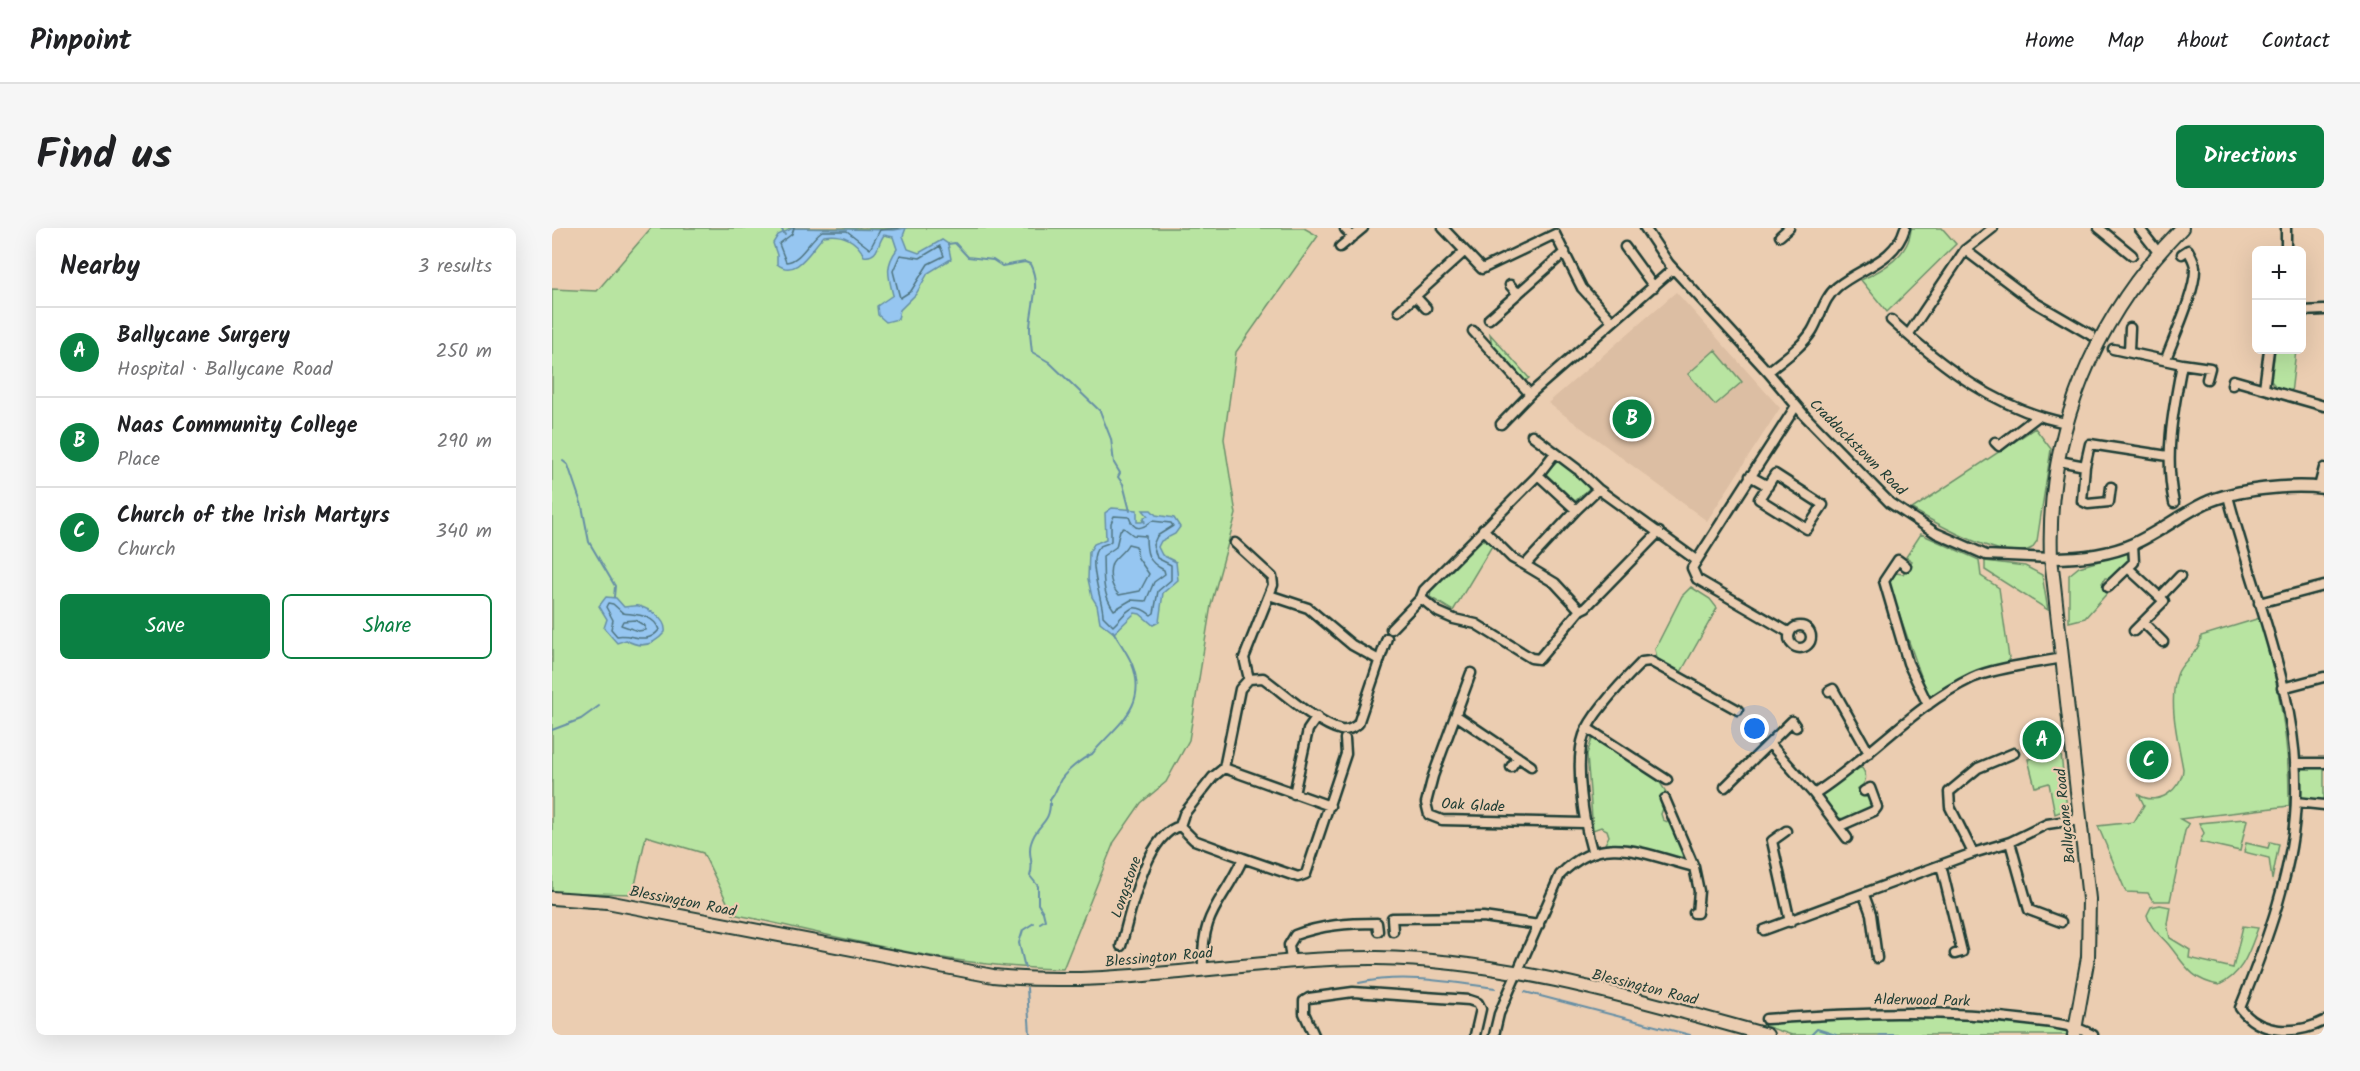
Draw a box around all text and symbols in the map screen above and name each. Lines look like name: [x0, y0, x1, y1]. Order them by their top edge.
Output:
text: Pinpoint: [30, 19, 131, 64]
text: Home: [2025, 25, 2074, 58]
text: Map: [2107, 25, 2144, 58]
text: About: [2177, 25, 2228, 58]
text: Contact: [2261, 25, 2330, 58]
text: Find us: [36, 123, 172, 190]
button: Directions: [2176, 125, 2324, 188]
text: Nearby: [60, 246, 140, 288]
map controls: [2252, 246, 2306, 354]
button: +: [2252, 246, 2306, 300]
text: 3 results: [418, 251, 492, 283]
button: −: [2252, 300, 2306, 354]
text: Ballycane Surgery: [117, 319, 290, 354]
text: A: [73, 336, 86, 368]
text: 250 m: [436, 336, 492, 368]
text: Hospital · Ballycane Road: [117, 354, 332, 386]
street label: Craddockstown Road: [1803, 393, 1912, 502]
pin: B: [1612, 396, 1652, 441]
text: Naas Community College: [117, 409, 358, 444]
text: B: [73, 426, 86, 458]
text: 290 m: [437, 426, 492, 458]
text: Place: [117, 444, 160, 476]
text: Church of the Irish Martyrs: [117, 499, 390, 534]
text: C: [73, 516, 86, 548]
text: 340 m: [436, 516, 492, 548]
text: Church: [117, 534, 176, 566]
button: Save: [60, 594, 270, 659]
button: Share: [282, 594, 492, 659]
your location: [1740, 714, 1769, 743]
pin: A: [2022, 718, 2062, 762]
pin: C: [2130, 738, 2168, 782]
street label: Ballycane Road: [2049, 767, 2083, 865]
street label: Oak Glade: [1441, 792, 1505, 820]
street label: Longstone: [1105, 853, 1149, 921]
street label: Blessington Road: [627, 880, 739, 924]
street label: Blessington Road: [1104, 941, 1215, 975]
street label: Blessington Road: [1589, 963, 1701, 1013]
street label: Alderwood Park: [1874, 988, 1971, 1014]

